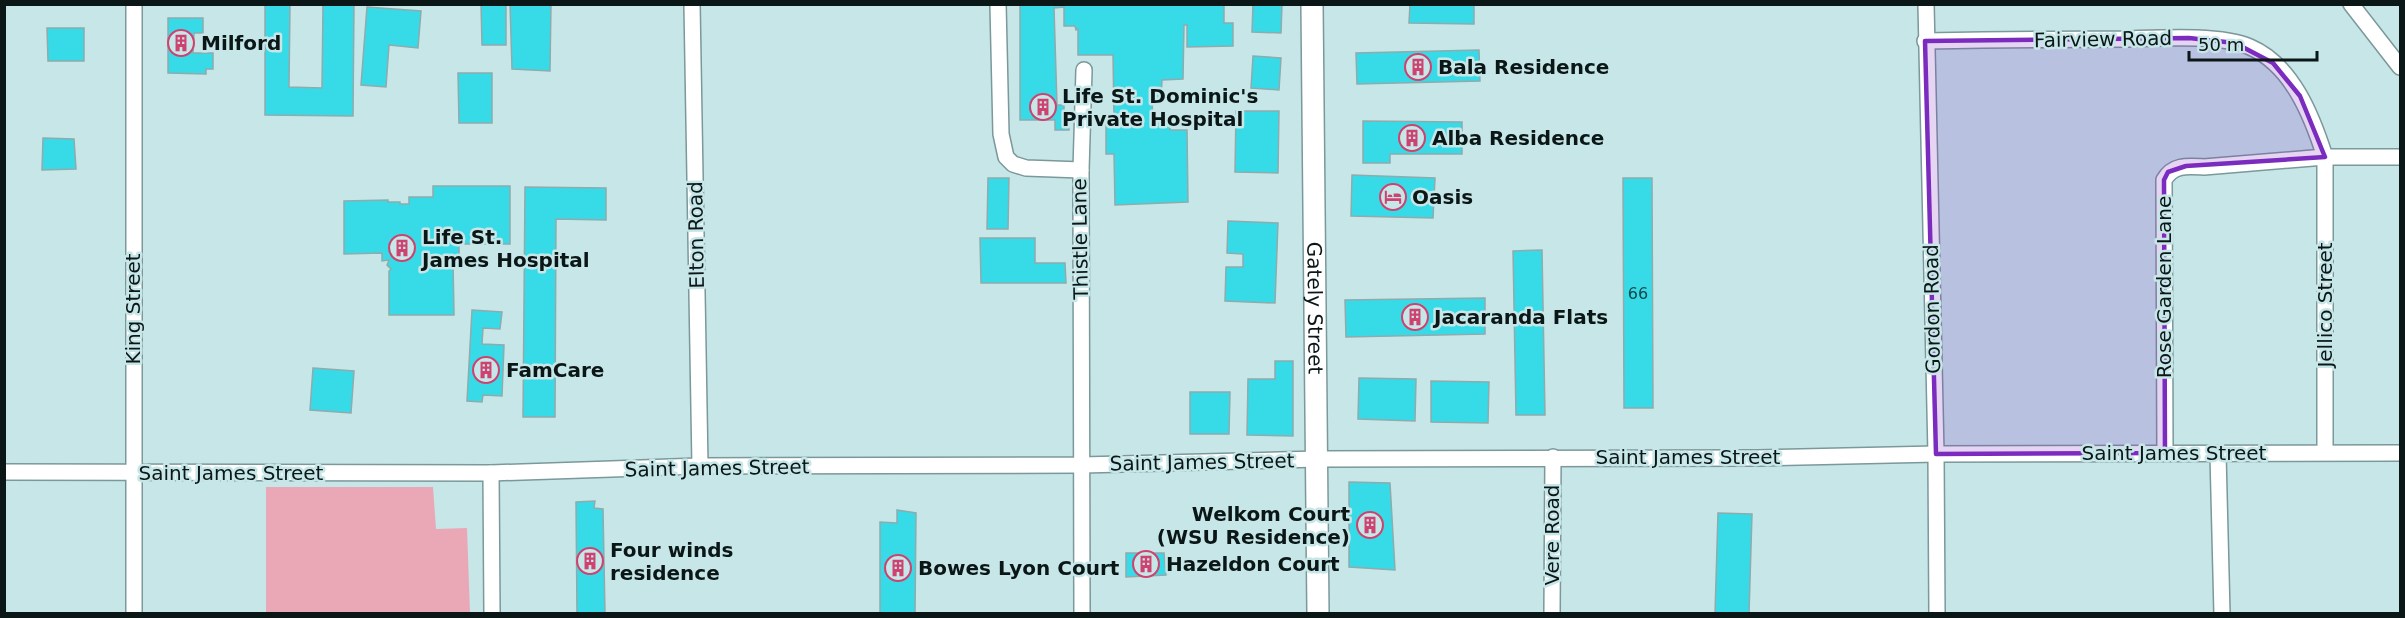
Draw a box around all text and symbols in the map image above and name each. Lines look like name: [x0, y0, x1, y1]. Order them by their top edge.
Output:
scale bar: [2189, 24, 2316, 62]
street label: Fairview Road: [2034, 26, 2172, 52]
building icon: Milford: [166, 28, 196, 58]
place label: Milford: [201, 31, 281, 55]
text: 50 m: [2198, 34, 2244, 55]
building icon: Bala Residence: [1403, 52, 1433, 82]
place label: Bala Residence: [1438, 55, 1609, 79]
place label: Life St. Dominic's Private Hospital: [1062, 84, 1258, 131]
building icon: Life St. Dominic's Private Hospital: [1028, 92, 1058, 122]
building icon: Alba Residence: [1397, 123, 1427, 153]
place label: Alba Residence: [1432, 126, 1604, 150]
street label: Thistle Lane: [1067, 178, 1093, 301]
street label: Elton Road: [683, 181, 709, 289]
hotel icon: Oasis: [1378, 182, 1408, 212]
place label: Oasis: [1412, 185, 1473, 209]
street label: Rose Garden Lane: [2152, 196, 2176, 378]
place label: Life St. James Hospital: [420, 225, 590, 272]
building icon: Life St. James Hospital: [387, 233, 417, 263]
street label: Gately Street: [1302, 242, 1328, 375]
street label: Jellico Street: [2313, 242, 2337, 370]
street label: Gordon Road: [1919, 244, 1945, 374]
street label: King Street: [121, 253, 145, 365]
house number: 66: [1628, 284, 1648, 303]
building icon: Jacaranda Flats: [1400, 302, 1430, 332]
place label: Jacaranda Flats: [1432, 305, 1608, 329]
building icon: FamCare: [471, 355, 501, 385]
place label: FamCare: [506, 358, 604, 382]
street label: Saint James Street: [2082, 441, 2267, 465]
street label: Saint James Street: [1596, 445, 1781, 469]
street label: Saint James Street: [1109, 448, 1295, 476]
street label: Saint James Street: [624, 454, 810, 482]
street label: Saint James Street: [139, 461, 324, 485]
street label: Vere Road: [1540, 484, 1564, 586]
place label: Welkom Court (WSU Residence): [1157, 502, 1350, 549]
building icon: Welkom Court (WSU Residence): [1355, 510, 1385, 540]
place label: Four winds residence: [610, 538, 733, 585]
building icon: Four winds residence: [575, 546, 605, 576]
building icon: Hazeldon Court: [1131, 549, 1161, 579]
place label: Hazeldon Court: [1166, 552, 1340, 576]
building icon: Bowes Lyon Court: [883, 553, 913, 583]
place label: Bowes Lyon Court: [918, 556, 1120, 580]

